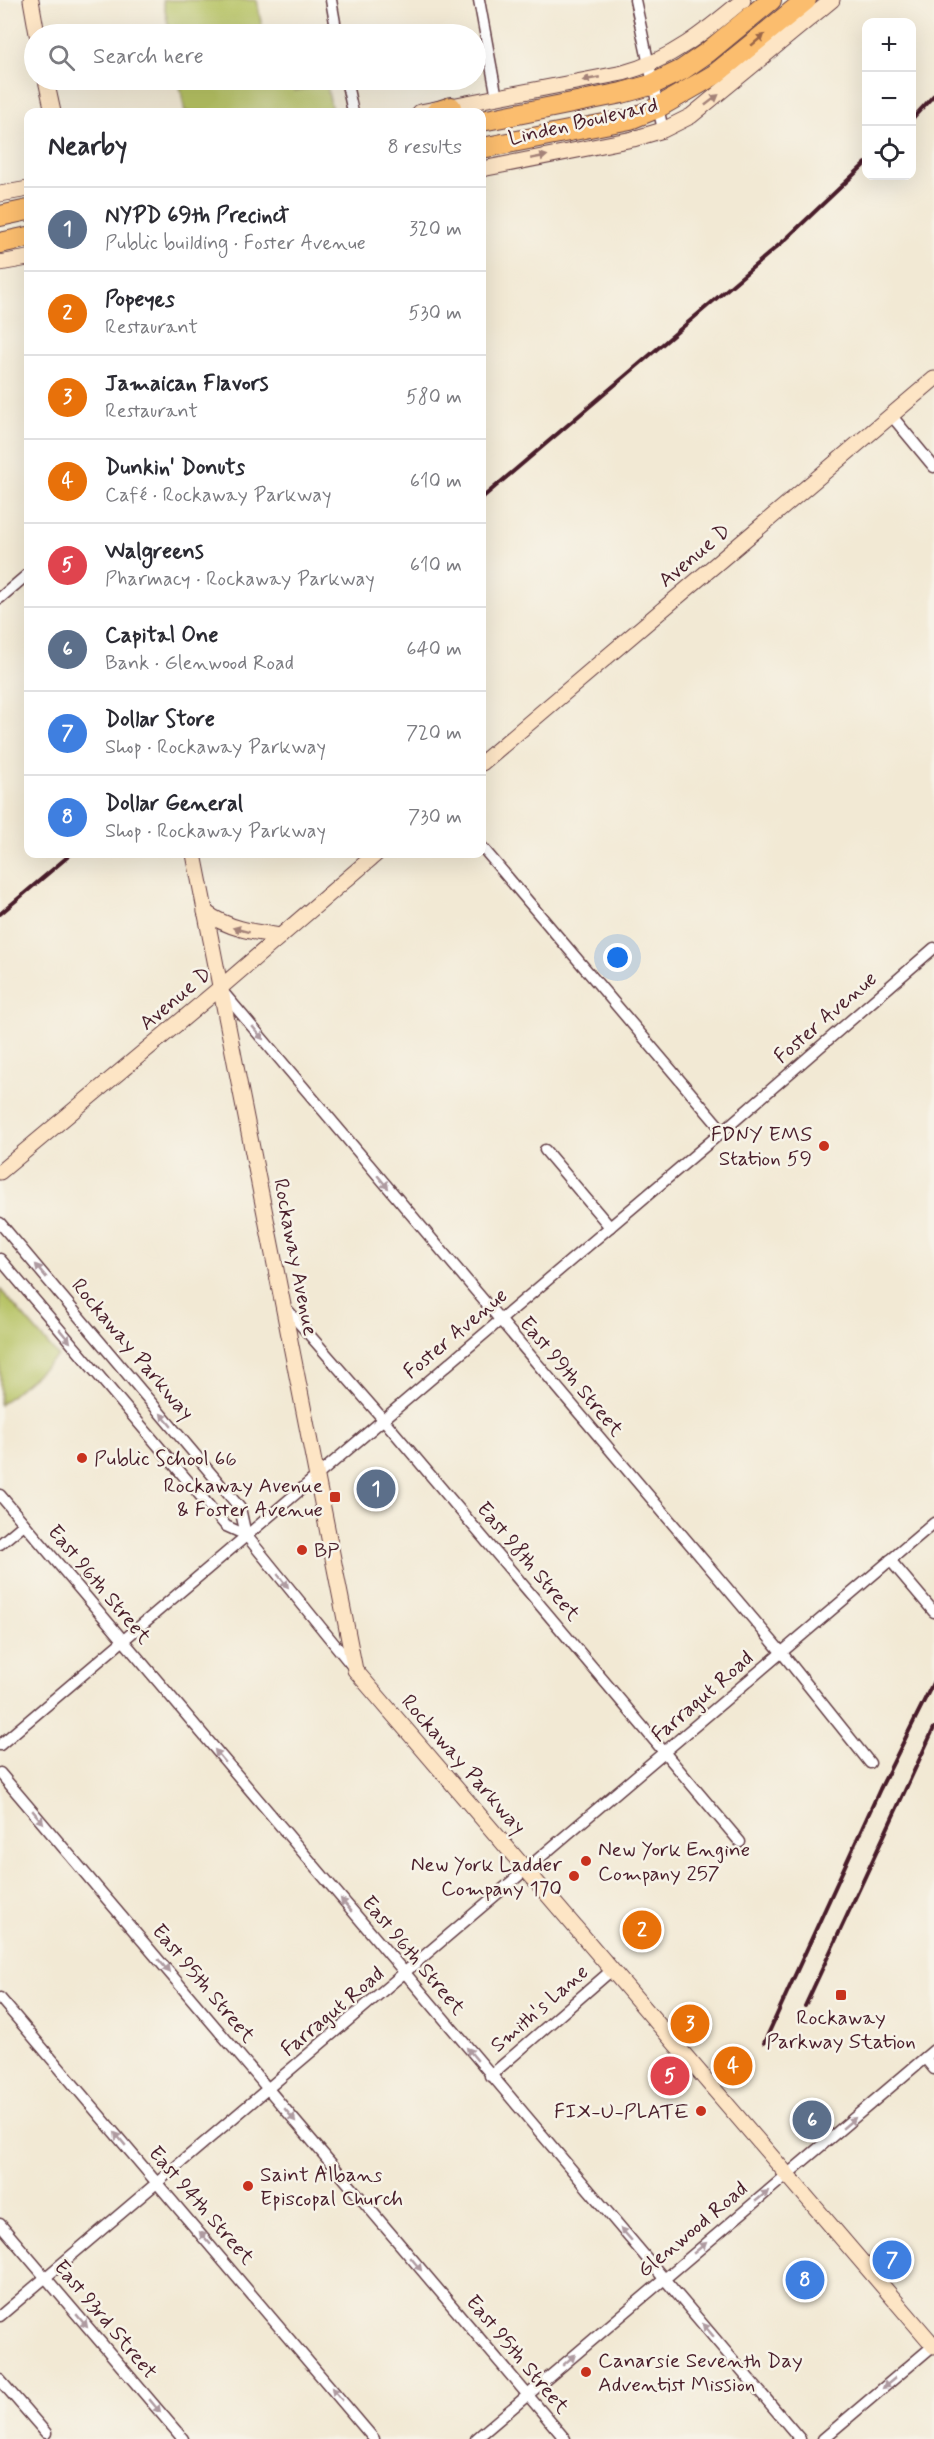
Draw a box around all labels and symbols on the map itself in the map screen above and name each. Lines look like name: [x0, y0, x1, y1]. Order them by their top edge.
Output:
one-way arrow: [750, 34, 766, 47]
one-way arrow: [581, 75, 600, 84]
street label: Linden Boulevard: [506, 91, 661, 153]
one-way arrow: [704, 94, 720, 106]
one-way arrow: [530, 152, 549, 161]
street label: Avenue D: [653, 517, 737, 594]
one-way arrow: [232, 924, 250, 934]
your location: [603, 943, 632, 972]
street label: Avenue D: [134, 960, 218, 1037]
street label: Foster Avenue: [768, 965, 883, 1070]
one-way arrow: [251, 1025, 264, 1041]
place label: FDNY EMS Station 59: [711, 1121, 812, 1173]
marker: FDNY EMS Station 59: [817, 1139, 831, 1153]
one-way arrow: [376, 1174, 389, 1189]
street label: Rockaway Avenue: [266, 1176, 324, 1338]
one-way arrow: [34, 1263, 47, 1279]
street label: Rockaway Parkway: [65, 1273, 200, 1427]
street label: Foster Avenue: [398, 1282, 514, 1386]
street label: East 99th Street: [513, 1311, 630, 1443]
one-way arrow: [58, 1328, 71, 1343]
one-way arrow: [160, 1413, 173, 1428]
place label: Public School 66: [94, 1445, 237, 1473]
marker: Public School 66: [75, 1451, 89, 1465]
pin: 1: [356, 1466, 395, 1512]
place label: Rockaway Avenue & Foster Avenue: [163, 1472, 323, 1524]
marker: Rockaway Avenue & Foster Avenue: [328, 1490, 342, 1504]
street label: East 98th Street: [470, 1496, 587, 1628]
street label: East 96th Street: [41, 1519, 158, 1651]
place label: BP: [314, 1537, 339, 1565]
marker: BP: [295, 1543, 309, 1557]
one-way arrow: [276, 1573, 289, 1588]
street label: Farragut Road: [646, 1645, 760, 1749]
street label: Rockaway Parkway: [395, 1689, 532, 1841]
one-way arrow: [214, 1749, 227, 1764]
one-way arrow: [31, 1809, 44, 1824]
place label: New York Engine Company 257: [598, 1836, 750, 1888]
place label: New York Ladder Company 170: [411, 1851, 562, 1903]
marker: New York Engine Company 257: [579, 1854, 593, 1868]
marker: New York Ladder Company 170: [567, 1869, 581, 1883]
street label: East 96th Street: [355, 1890, 472, 2022]
one-way arrow: [340, 1897, 353, 1913]
pin: 2: [622, 1908, 662, 1952]
street label: East 95th Street: [145, 1918, 262, 2050]
one-way arrow: [157, 1958, 170, 1973]
street label: Smith's Lane: [485, 1958, 595, 2059]
street label: Farragut Road: [275, 1960, 390, 2063]
marker: Rockaway Parkway Station: [834, 1988, 848, 2002]
pin: 3: [670, 2002, 710, 2046]
place label: Rockaway Parkway Station: [766, 2004, 916, 2056]
pin: 4: [714, 2044, 752, 2088]
one-way arrow: [466, 2047, 479, 2062]
pin: 5: [650, 2054, 690, 2098]
place label: FIX-U-PLATE: [554, 2098, 689, 2126]
pin: 6: [792, 2098, 832, 2142]
marker: FIX-U-PLATE: [694, 2104, 708, 2118]
one-way arrow: [283, 2107, 296, 2122]
one-way arrow: [841, 2117, 856, 2130]
one-way arrow: [113, 2131, 126, 2147]
street label: East 94th Street: [142, 2140, 261, 2272]
place label: Saint Albans Episcopal Church: [260, 2161, 403, 2213]
street label: Glenwood Road: [632, 2175, 754, 2284]
marker: Saint Albans Episcopal Church: [241, 2179, 255, 2193]
one-way arrow: [754, 2190, 769, 2203]
one-way arrow: [620, 2227, 633, 2242]
one-way arrow: [199, 2231, 212, 2246]
pin: 7: [872, 2238, 912, 2282]
one-way arrow: [692, 2242, 707, 2255]
street label: East 93rd Street: [47, 2254, 164, 2385]
one-way arrow: [409, 2256, 422, 2271]
pin: 8: [786, 2258, 824, 2302]
street label: East 95th Street: [459, 2289, 576, 2421]
one-way arrow: [75, 2313, 88, 2328]
one-way arrow: [701, 2322, 714, 2338]
place label: Canarsie Seventh Day Adventist Mission: [598, 2347, 803, 2399]
one-way arrow: [561, 2354, 576, 2367]
marker: Canarsie Seventh Day Adventist Mission: [579, 2365, 593, 2379]
one-way arrow: [882, 2376, 897, 2389]
one-way arrow: [331, 2387, 344, 2402]
one-way arrow: [148, 2398, 161, 2414]

